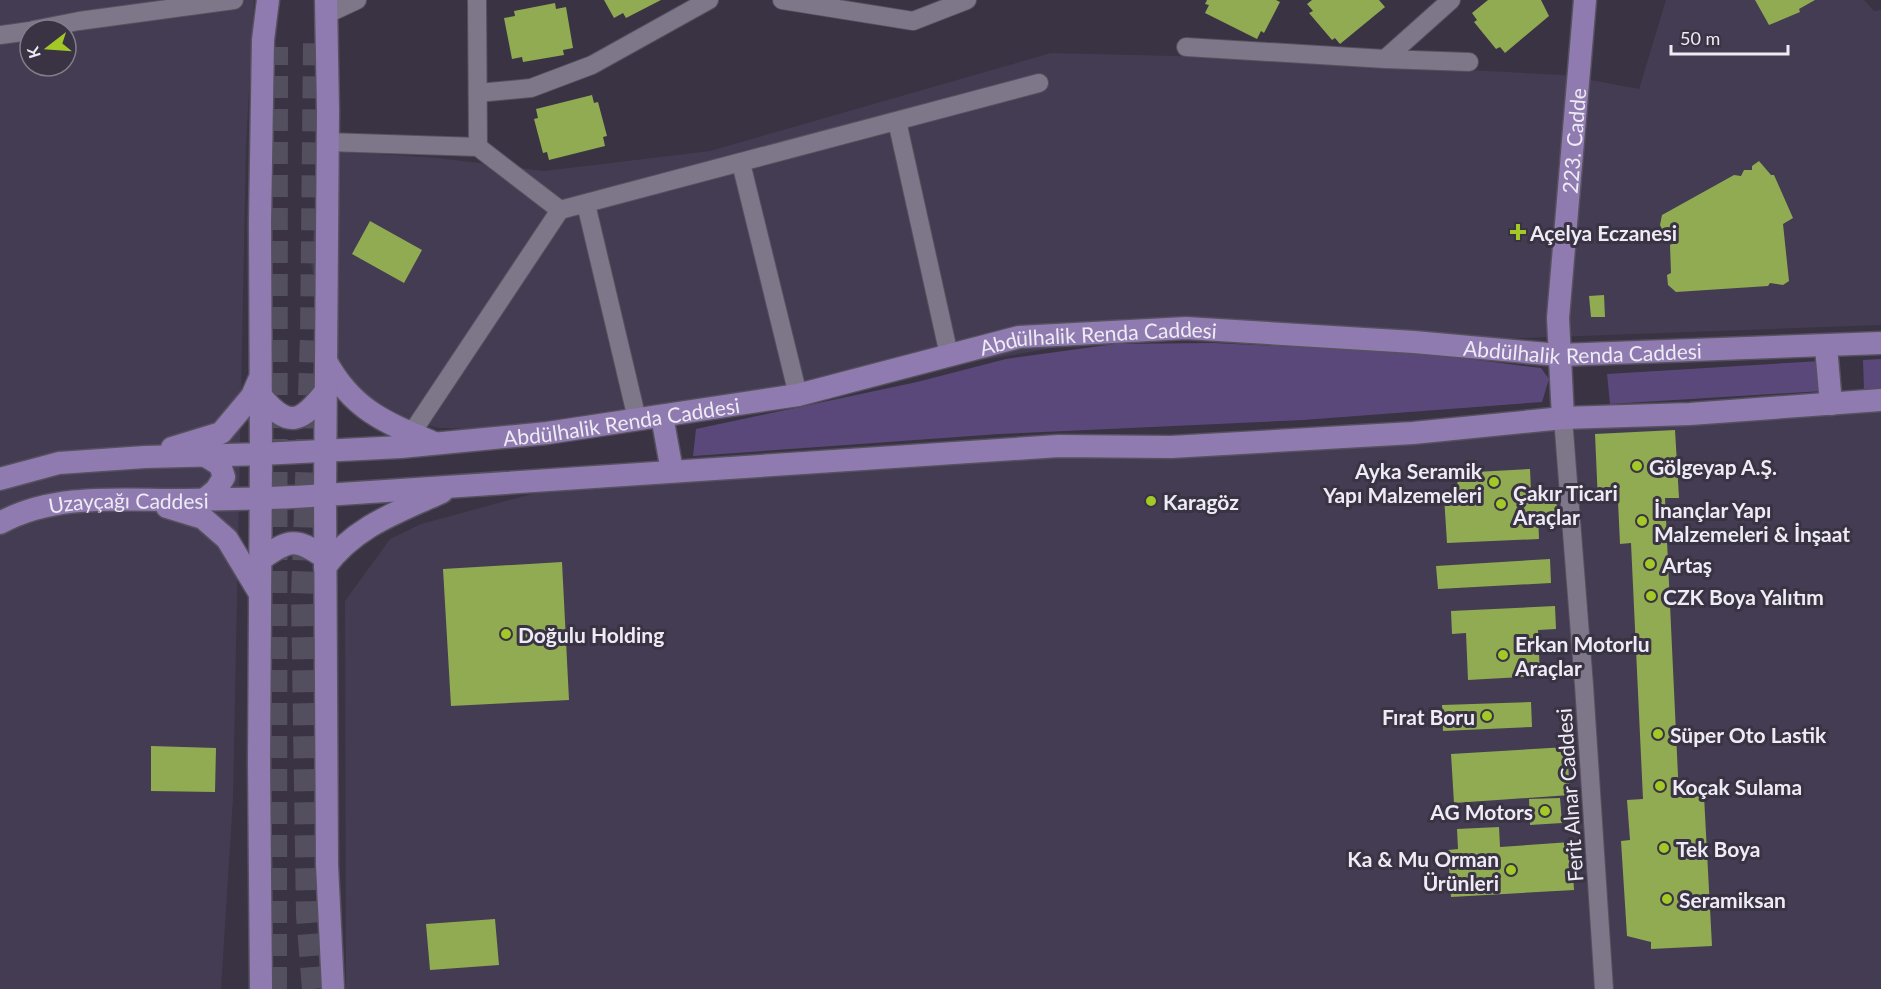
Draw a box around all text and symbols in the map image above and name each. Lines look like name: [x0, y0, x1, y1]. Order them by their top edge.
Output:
north arrow: [18, 18, 78, 78]
scale bar: [1671, 18, 1788, 56]
text: 50 m: [1680, 27, 1720, 49]
text: K: [22, 44, 44, 61]
street label: 223. Cadde: [1556, 87, 1590, 195]
place label: Açelya Eczanesi: [1529, 220, 1677, 245]
marker: Açelya Eczanesi: [1511, 225, 1525, 239]
street label: Abdülhalik Renda Caddesi: [977, 315, 1218, 359]
street label: Abdülhalik Renda Caddesi: [1462, 334, 1702, 368]
street label: Abdülhalik Renda Caddesi: [502, 392, 741, 450]
place label: Gölgeyap A.Ş.: [1649, 454, 1777, 479]
place label: Ayka Seramik Yapı Malzemeleri: [1322, 458, 1483, 507]
marker: Gölgeyap A.Ş.: [1630, 459, 1644, 473]
marker: Ayka Seramik Yapı Malzemeleri: [1487, 475, 1501, 489]
place label: Çakır Ticari Araçlar: [1512, 480, 1618, 529]
street label: Uzayçağı Caddesi: [46, 487, 209, 518]
place label: Karagöz: [1163, 489, 1239, 514]
marker: Karagöz: [1144, 494, 1158, 508]
marker: Çakır Ticari Araçlar: [1494, 497, 1508, 511]
place label: İnançlar Yapı Malzemeleri & İnşaat: [1654, 497, 1850, 546]
marker: İnançlar Yapı Malzemeleri & İnşaat: [1635, 514, 1649, 528]
place label: Artaş: [1661, 552, 1712, 577]
marker: Artaş: [1643, 557, 1657, 571]
place label: CZK Boya Yalıtım: [1663, 584, 1824, 609]
marker: CZK Boya Yalıtım: [1644, 589, 1658, 603]
place label: Doğulu Holding: [518, 622, 664, 647]
marker: Doğulu Holding: [499, 627, 513, 641]
place label: Erkan Motorlu Araçlar: [1514, 631, 1650, 680]
marker: Erkan Motorlu Araçlar: [1496, 648, 1510, 662]
place label: Fırat Boru: [1382, 704, 1475, 729]
street label: Ferit Alnar Caddesi: [1550, 707, 1588, 883]
marker: Fırat Boru: [1480, 709, 1494, 723]
place label: Süper Oto Lastik: [1670, 722, 1827, 747]
marker: Süper Oto Lastik: [1651, 727, 1665, 741]
place label: Koçak Sulama: [1672, 774, 1802, 799]
marker: Koçak Sulama: [1653, 779, 1667, 793]
place label: AG Motors: [1429, 799, 1533, 824]
marker: AG Motors: [1538, 804, 1552, 818]
place label: Tek Boya: [1676, 836, 1760, 861]
marker: Tek Boya: [1657, 841, 1671, 855]
place label: Ka & Mu Orman Ürünleri: [1347, 846, 1499, 895]
marker: Ka & Mu Orman Ürünleri: [1504, 863, 1518, 877]
place label: Seramiksan: [1679, 887, 1786, 912]
marker: Seramiksan: [1660, 892, 1674, 906]

